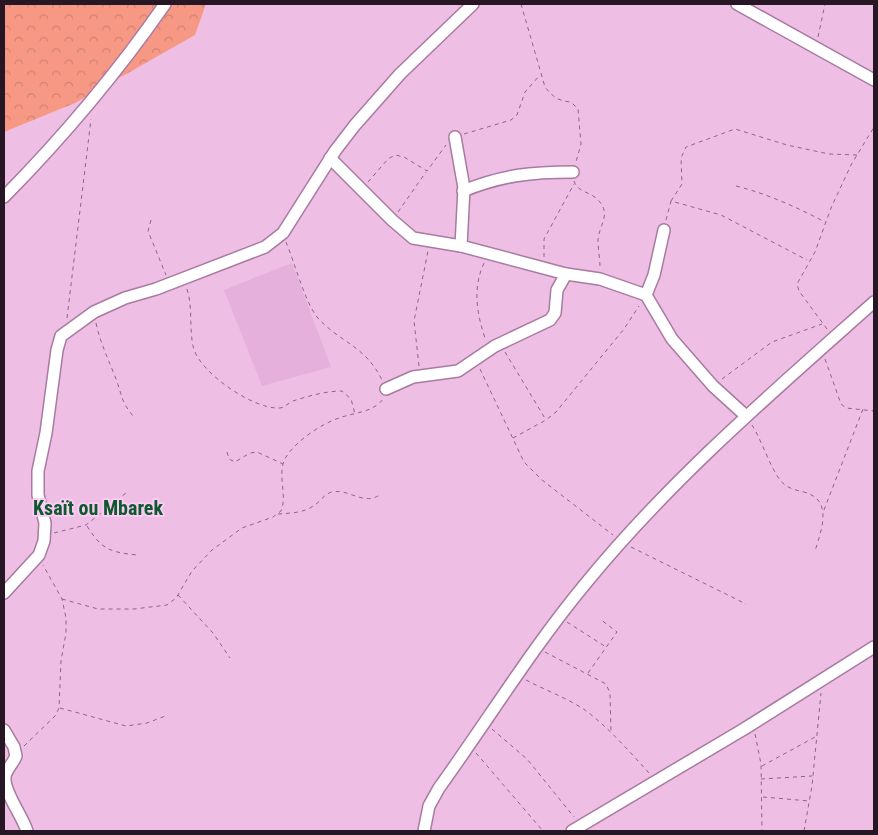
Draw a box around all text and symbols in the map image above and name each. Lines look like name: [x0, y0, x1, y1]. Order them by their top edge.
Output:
district label: Ksaït ou Mbarek: [33, 496, 163, 520]

